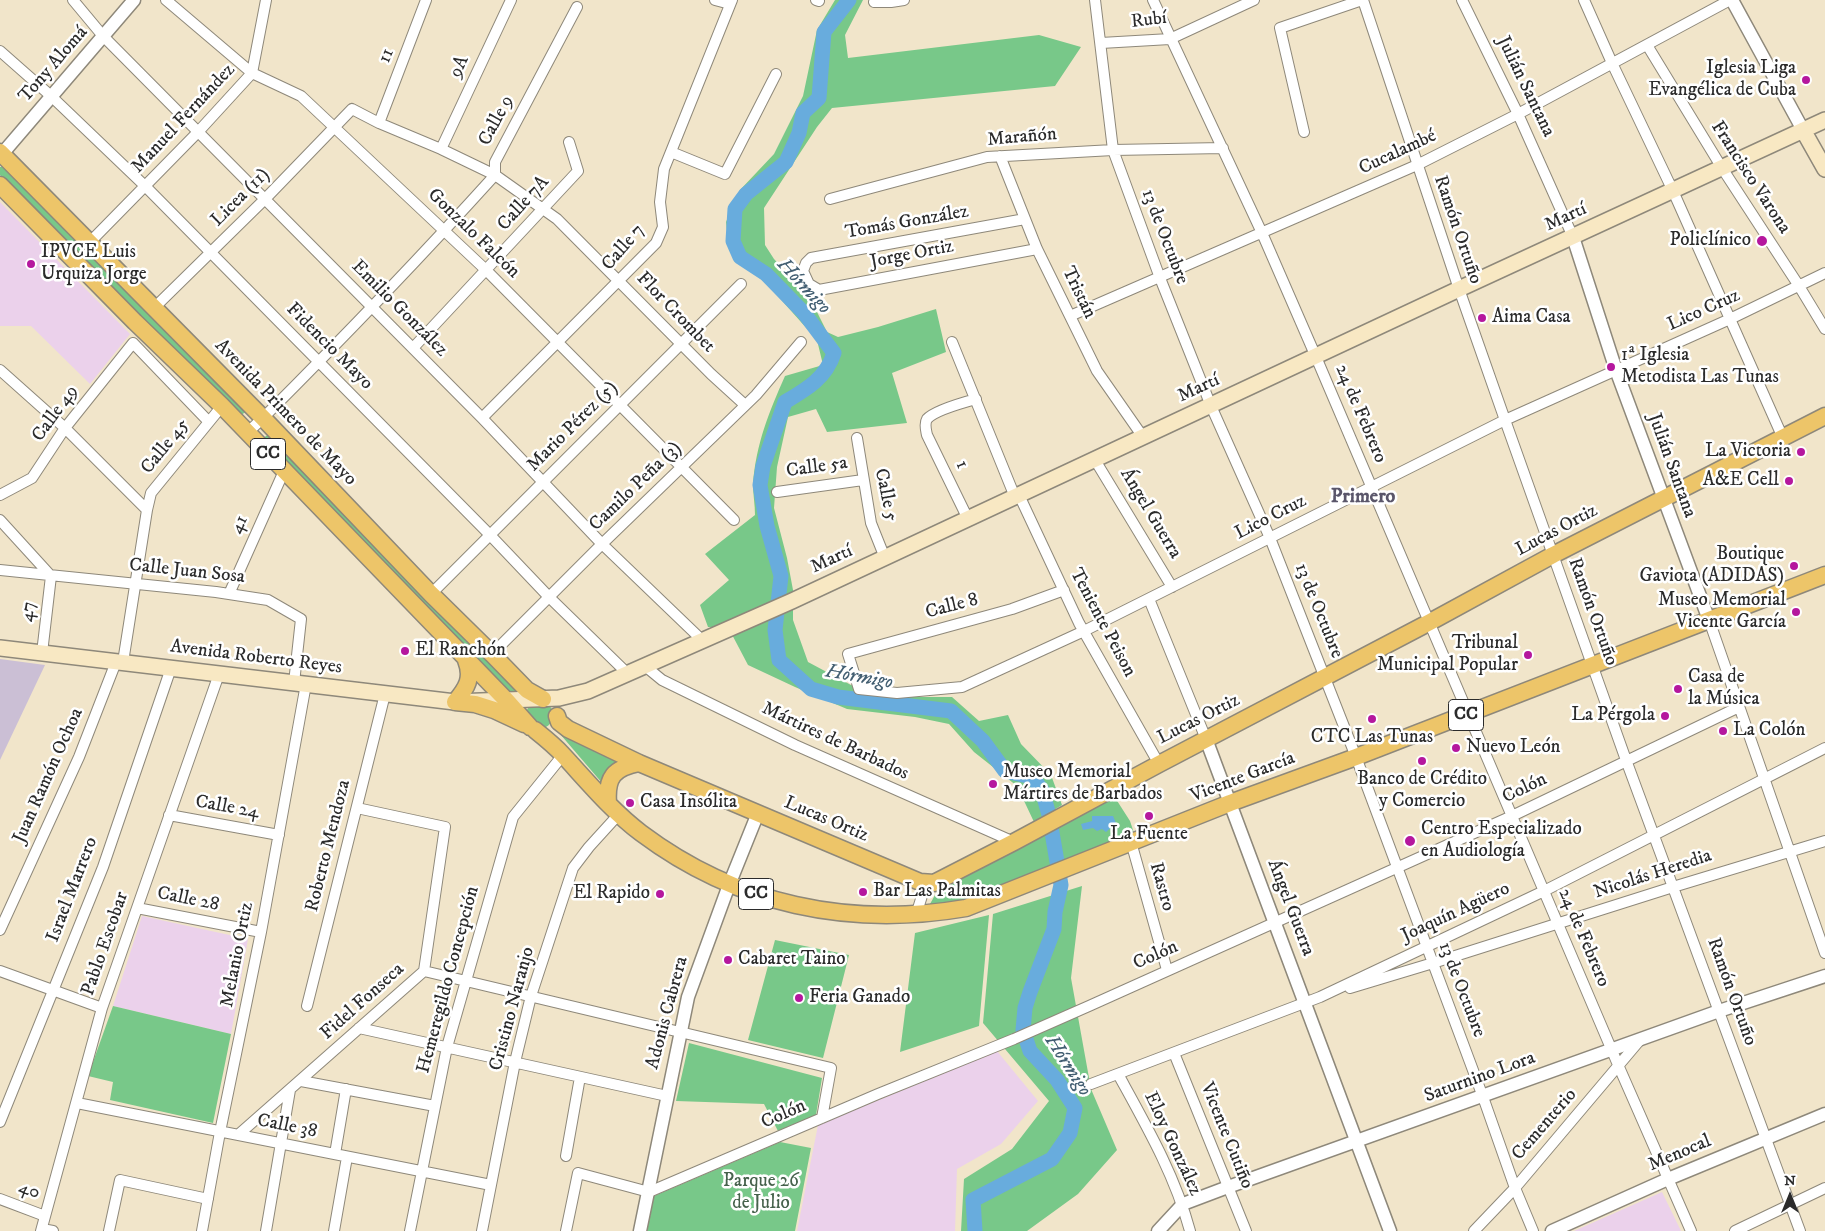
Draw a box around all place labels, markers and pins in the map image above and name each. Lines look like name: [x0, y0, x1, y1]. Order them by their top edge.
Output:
place label: Iglesia Liga Evangélica de Cuba: [1648, 58, 1796, 102]
marker: Iglesia Liga Evangélica de Cuba: [1800, 74, 1812, 86]
place label: Policlínico: [1670, 230, 1751, 252]
marker: Policlínico: [1755, 234, 1769, 248]
place label: IPVCE Luis Urquiza Jorge: [41, 242, 147, 286]
marker: IPVCE Luis Urquiza Jorge: [25, 258, 37, 270]
place label: Aima Casa: [1492, 307, 1571, 329]
marker: Aima Casa: [1476, 312, 1488, 324]
place label: 1ª Iglesia Metodista Las Tunas: [1621, 345, 1779, 389]
marker: 1ª Iglesia Metodista Las Tunas: [1605, 361, 1617, 373]
place label: La Victoria: [1705, 441, 1791, 463]
marker: La Victoria: [1795, 446, 1807, 458]
place label: A&E Cell: [1703, 470, 1779, 492]
marker: A&E Cell: [1783, 475, 1795, 487]
place label: Boutique Gaviota (ADIDAS): [1639, 544, 1784, 588]
marker: Boutique Gaviota (ADIDAS): [1788, 560, 1800, 572]
place label: Museo Memorial Vicente García: [1658, 590, 1786, 634]
marker: Museo Memorial Vicente García: [1790, 606, 1802, 618]
place label: Tribunal Municipal Popular: [1377, 633, 1518, 677]
place label: El Ranchón: [415, 640, 506, 662]
marker: El Ranchón: [399, 645, 411, 657]
marker: Tribunal Municipal Popular: [1522, 649, 1534, 661]
place label: Casa de la Música: [1688, 667, 1760, 711]
marker: Casa de la Música: [1672, 683, 1684, 695]
place label: La Pérgola: [1571, 705, 1655, 727]
marker: La Pérgola: [1659, 710, 1671, 722]
marker: CTC Las Tunas: [1366, 713, 1378, 725]
place label: La Colón: [1733, 720, 1805, 742]
marker: La Colón: [1717, 725, 1729, 737]
place label: CTC Las Tunas: [1311, 727, 1433, 749]
place label: Nuevo León: [1466, 737, 1561, 759]
marker: Nuevo León: [1450, 742, 1462, 754]
marker: Banco de Crédito y Comercio: [1416, 755, 1428, 767]
place label: Museo Memorial Mártires de Barbados: [1003, 762, 1162, 806]
place label: Banco de Crédito y Comercio: [1357, 769, 1487, 813]
marker: Museo Memorial Mártires de Barbados: [987, 778, 999, 790]
place label: Casa Insólita: [640, 792, 737, 814]
marker: Casa Insólita: [624, 797, 636, 809]
marker: La Fuente: [1143, 810, 1155, 822]
place label: Centro Especializado en Audiología: [1421, 819, 1582, 863]
place label: La Fuente: [1110, 824, 1188, 846]
marker: Centro Especializado en Audiología: [1403, 834, 1417, 848]
place label: Bar Las Palmitas: [873, 881, 1001, 903]
place label: El Rapido: [573, 883, 650, 905]
marker: Bar Las Palmitas: [857, 886, 869, 898]
marker: El Rapido: [654, 888, 666, 900]
place label: Cabaret Taino: [738, 949, 846, 971]
marker: Cabaret Taino: [722, 954, 734, 966]
place label: Feria Ganado: [809, 987, 910, 1009]
marker: Feria Ganado: [793, 992, 805, 1004]

